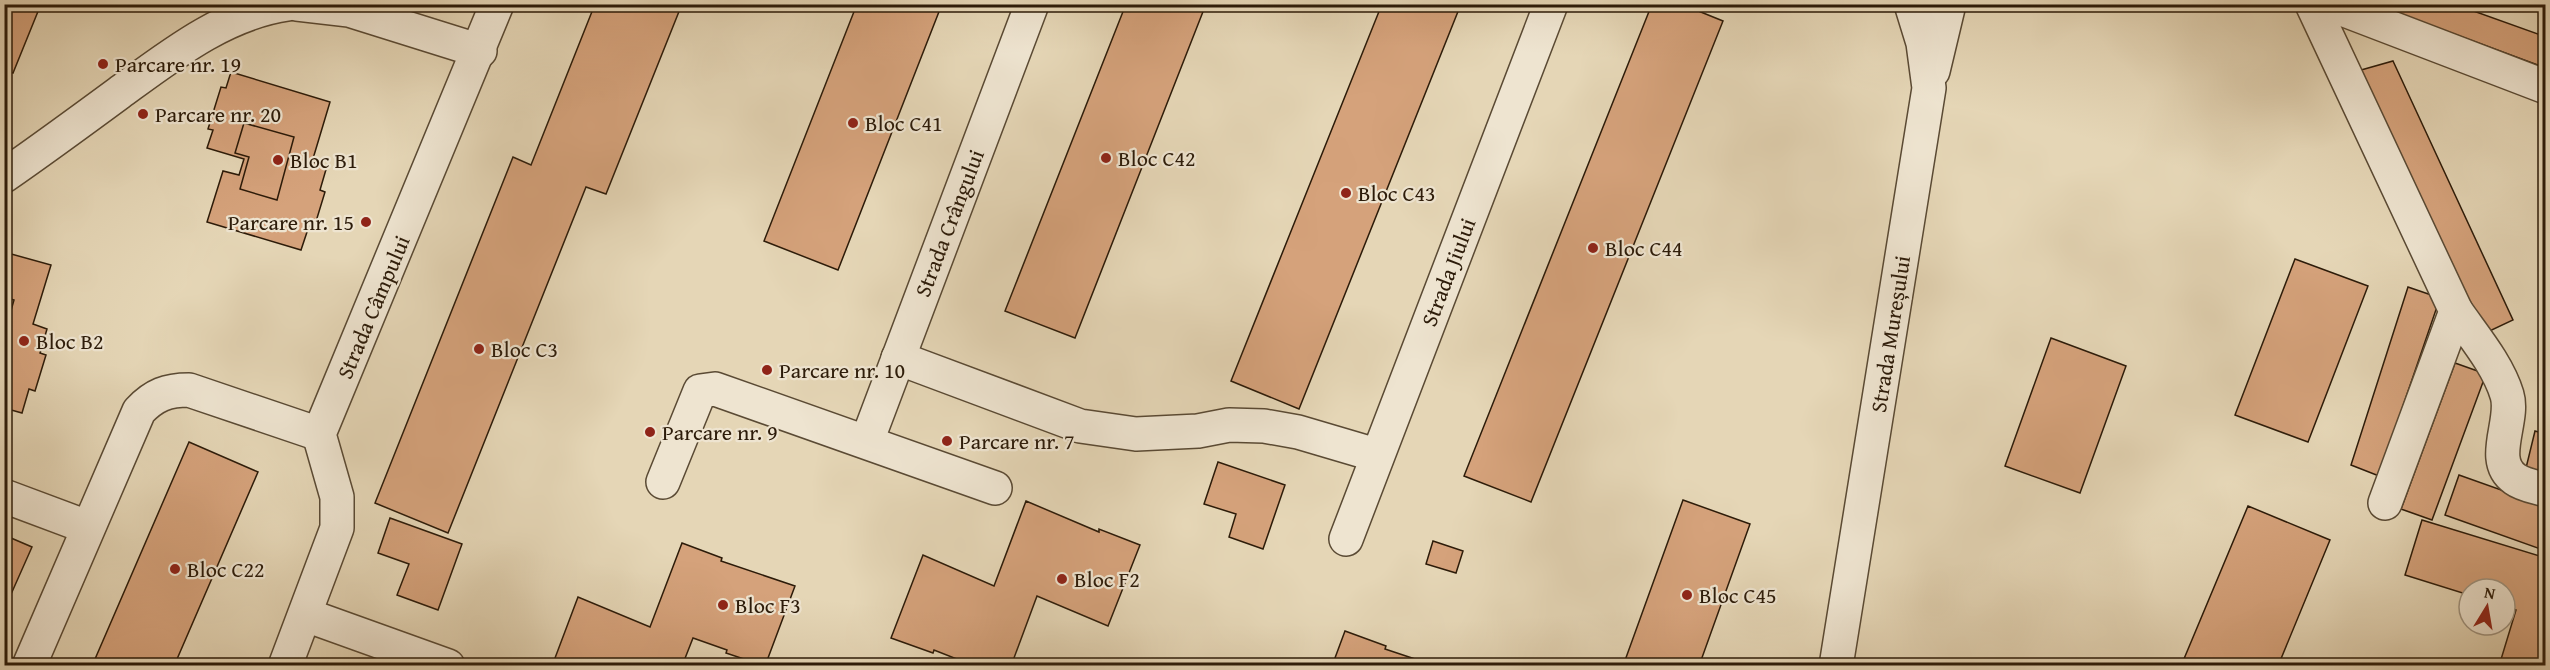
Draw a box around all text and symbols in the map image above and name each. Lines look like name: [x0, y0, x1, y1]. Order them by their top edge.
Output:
place label: Parcare nr. 19: [115, 48, 241, 80]
marker: Parcare nr. 19: [96, 57, 110, 71]
place label: Parcare nr. 20: [155, 98, 281, 130]
marker: Parcare nr. 20: [136, 107, 150, 121]
place label: Bloc C41: [865, 107, 943, 139]
marker: Bloc C41: [846, 116, 860, 130]
place label: Bloc C42: [1118, 142, 1196, 174]
place label: Bloc B1: [290, 144, 358, 176]
street label: Strada Crângului: [906, 145, 992, 301]
marker: Bloc C42: [1099, 151, 1113, 165]
marker: Bloc B1: [271, 153, 285, 167]
place label: Bloc C43: [1358, 177, 1436, 209]
marker: Bloc C43: [1339, 186, 1353, 200]
place label: Parcare nr. 15: [228, 206, 354, 238]
street label: Strada Jiului: [1413, 213, 1483, 331]
marker: Parcare nr. 15: [359, 215, 373, 229]
street label: Strada Câmpului: [328, 230, 418, 384]
place label: Bloc C44: [1605, 232, 1683, 264]
marker: Bloc C44: [1586, 241, 1600, 255]
street label: Strada Mureșului: [1862, 253, 1918, 415]
place label: Bloc B2: [36, 325, 104, 357]
place label: Bloc C3: [491, 333, 558, 365]
marker: Bloc B2: [17, 334, 31, 348]
marker: Bloc C3: [472, 342, 486, 356]
place label: Parcare nr. 10: [779, 354, 905, 386]
marker: Parcare nr. 10: [760, 363, 774, 377]
place label: Parcare nr. 9: [662, 416, 778, 448]
marker: Parcare nr. 9: [643, 425, 657, 439]
place label: Parcare nr. 7: [959, 425, 1075, 457]
marker: Parcare nr. 7: [940, 434, 954, 448]
place label: Bloc C22: [187, 553, 265, 585]
marker: Bloc C22: [168, 562, 182, 576]
place label: Bloc F2: [1074, 563, 1140, 595]
marker: Bloc F2: [1055, 572, 1069, 586]
north arrow: [2457, 577, 2517, 637]
place label: Bloc C45: [1699, 579, 1777, 611]
text: N: [2482, 579, 2498, 605]
marker: Bloc C45: [1680, 588, 1694, 602]
place label: Bloc F3: [735, 589, 801, 621]
marker: Bloc F3: [716, 598, 730, 612]

